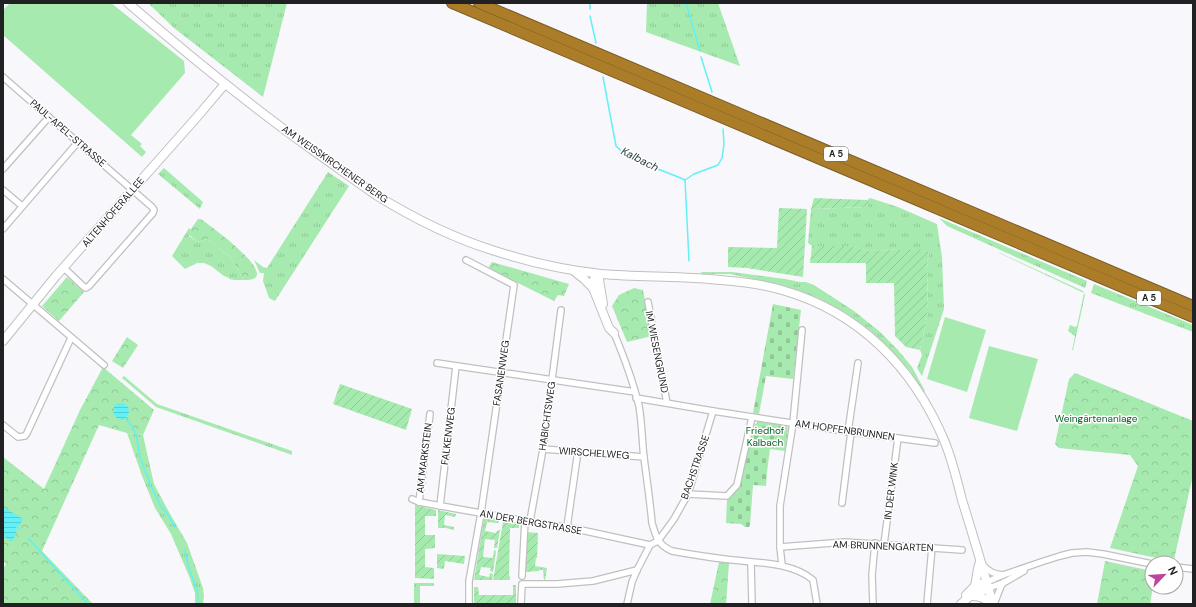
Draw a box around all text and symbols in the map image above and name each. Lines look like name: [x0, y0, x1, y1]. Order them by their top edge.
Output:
street label: PAUL-APEL-STRASSE: [27, 96, 109, 170]
street label: AM WEISSKIRCHENER BERG: [279, 122, 391, 206]
water label: Kalbach: [619, 144, 661, 174]
road number: A 5: [824, 147, 848, 161]
street label: ALTENHÖFERALLEE: [79, 174, 147, 250]
road number: A 5: [1137, 291, 1161, 305]
street label: IM WIESENGRUND: [643, 310, 671, 394]
street label: FASANENWEG: [490, 339, 512, 407]
street label: HABICHTSWEG: [536, 381, 558, 451]
street label: FALKENWEG: [438, 406, 458, 466]
park label: Weingärtenanlage: [1055, 412, 1138, 425]
street label: AM HOPFENBRUNNEN: [794, 417, 896, 443]
street label: AM MARKSTEIN: [413, 422, 435, 494]
park label: Friedhof Kalbach: [746, 424, 785, 449]
street label: BACHSTRASSE: [678, 433, 712, 501]
street label: WIRSCHELWEG: [558, 444, 630, 462]
street label: IN DER WINK: [881, 461, 901, 520]
street label: AN DER BERGSTRASSE: [479, 507, 583, 537]
street label: AM BRUNNENGARTEN: [832, 538, 934, 554]
north arrow: [1144, 555, 1184, 595]
text: N: [1165, 564, 1181, 577]

